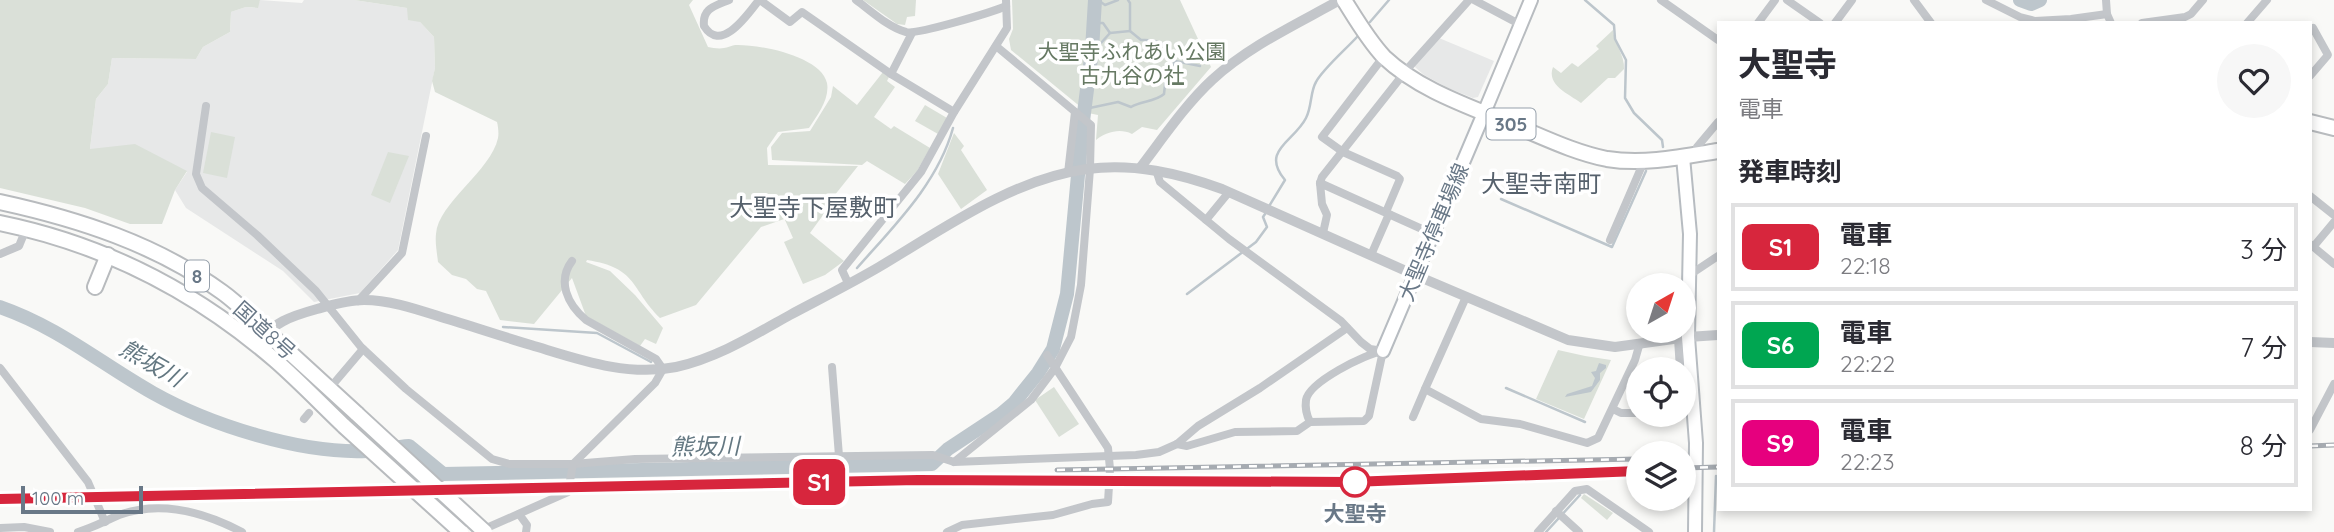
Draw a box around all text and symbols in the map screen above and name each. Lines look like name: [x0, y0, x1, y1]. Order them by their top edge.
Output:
park label: 大聖寺ふれあい公園 古九谷の社: [1038, 38, 1227, 88]
text: 大聖寺: [1738, 43, 1837, 84]
button: heart: [2217, 44, 2291, 118]
text: 電車: [1738, 94, 1784, 123]
road number: 305: [1486, 108, 1536, 140]
text: 発車時刻: [1738, 155, 1842, 188]
street label: 大聖寺停車場線: [1392, 159, 1474, 305]
district label: 大聖寺南町: [1481, 168, 1601, 198]
district label: 大聖寺下屋敷町: [729, 192, 897, 222]
text: 電車: [1840, 218, 1892, 251]
text: S1: [1769, 232, 1792, 262]
text: 3 分: [2240, 233, 2287, 266]
text: 22:18: [1840, 251, 1891, 280]
road number: 8: [185, 260, 209, 292]
north arrow: [1626, 273, 1696, 343]
map controls: [1626, 273, 1696, 511]
street label: 国道8号: [229, 295, 301, 365]
text: 電車: [1840, 316, 1892, 349]
text: S6: [1767, 330, 1794, 360]
text: 7 分: [2241, 331, 2287, 364]
water label: 熊坂川: [115, 333, 192, 394]
text: 22:22: [1840, 349, 1895, 378]
button: locate: [1626, 357, 1696, 427]
text: 電車: [1840, 414, 1892, 447]
text: S9: [1767, 428, 1794, 458]
text: 8 分: [2240, 429, 2287, 462]
water label: 熊坂川: [670, 431, 743, 461]
button: layers: [1626, 441, 1696, 511]
text: 22:23: [1840, 447, 1895, 476]
line badge: S1: [788, 459, 850, 505]
text: S1: [807, 467, 831, 497]
marker: 大聖寺: [1340, 467, 1370, 497]
scale bar: [21, 483, 144, 515]
text: 100 m: [32, 486, 84, 510]
place label: 大聖寺: [1324, 500, 1387, 526]

